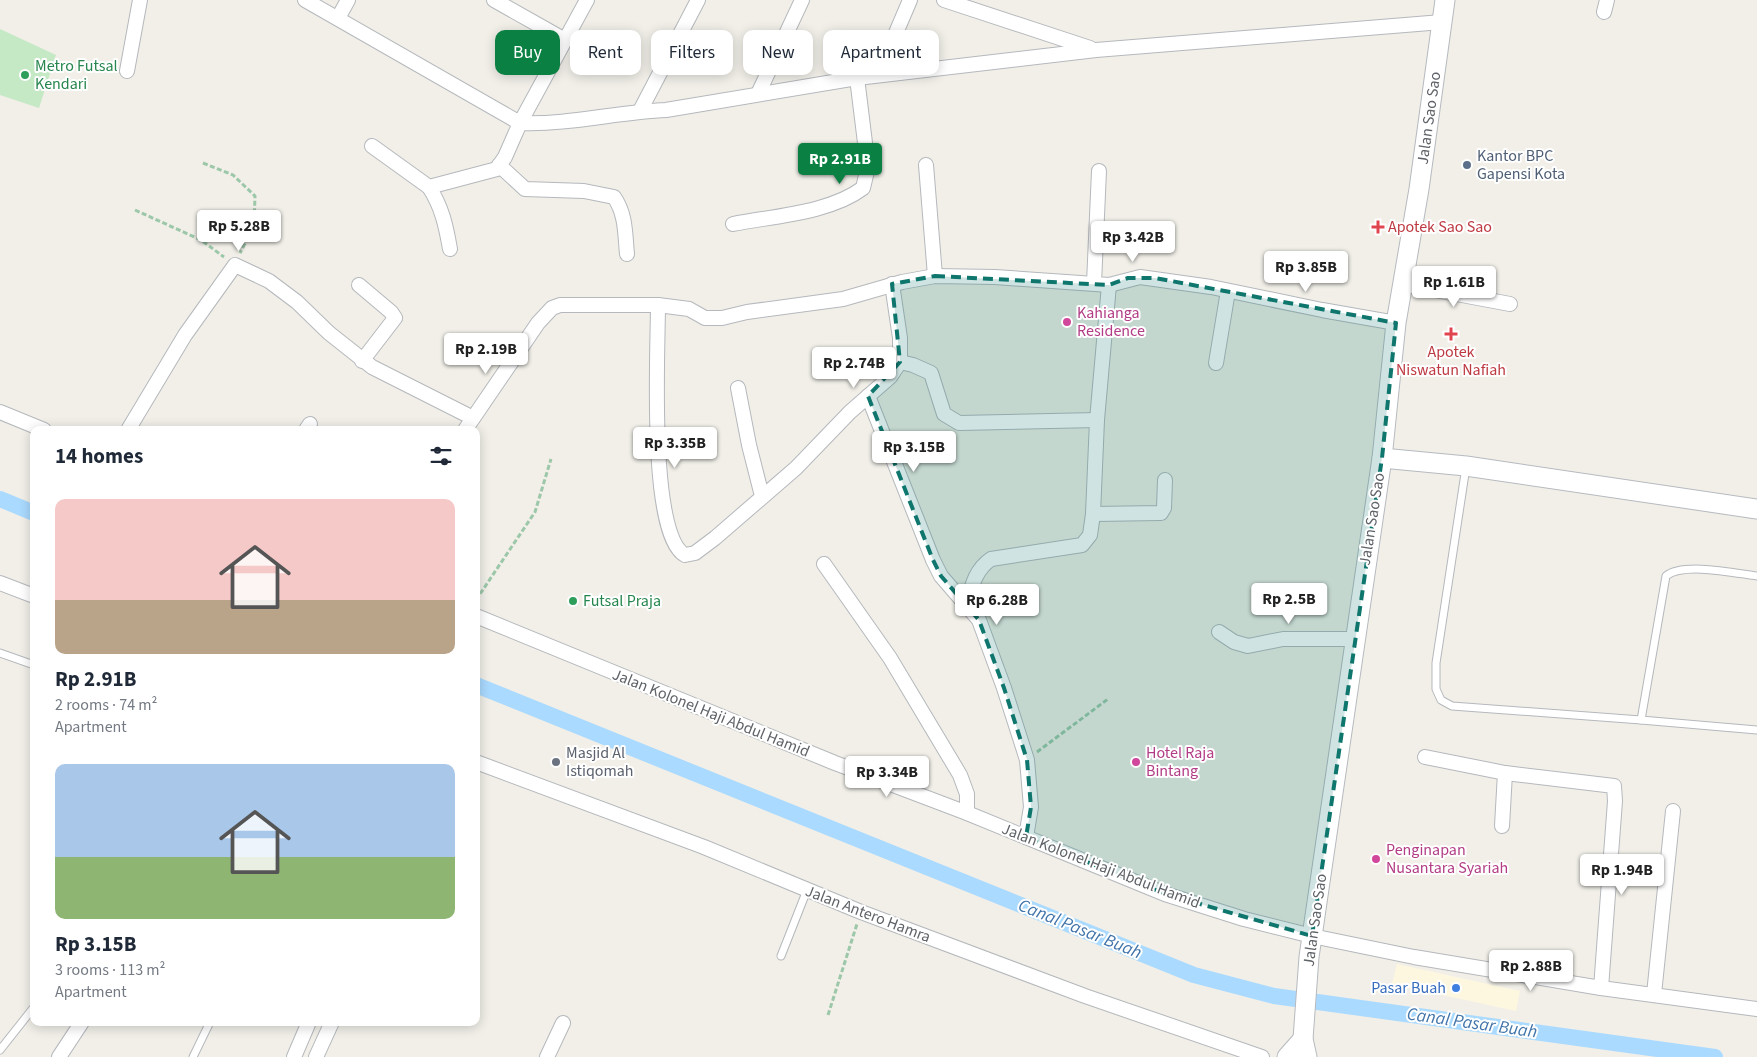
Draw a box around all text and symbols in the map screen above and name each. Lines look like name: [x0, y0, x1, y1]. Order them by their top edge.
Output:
chip: Buy: [495, 30, 560, 75]
chip: Rent: [570, 30, 641, 75]
chip: Filters: [651, 30, 733, 75]
chip: New: [743, 30, 813, 75]
chip: Apartment: [823, 30, 939, 75]
place label: Metro Futsal Kendari: [35, 55, 118, 95]
marker: Metro Futsal Kendari: [19, 69, 31, 81]
street label: Jalan Sao Sao: [1412, 70, 1446, 166]
pin: Rp 2.91B: [788, 142, 892, 185]
place label: Kantor BPC Gapensi Kota: [1477, 145, 1565, 185]
text: Rp 2.91B: [809, 148, 871, 170]
marker: Kantor BPC Gapensi Kota: [1461, 159, 1473, 171]
pin: Rp 5.28B: [187, 210, 291, 252]
text: Rp 5.28B: [208, 215, 270, 237]
place label: Apotek Sao Sao: [1388, 216, 1492, 238]
pin: Rp 3.42B: [1081, 220, 1185, 263]
marker: Apotek Sao Sao: [1372, 221, 1384, 233]
text: Rp 3.42B: [1102, 226, 1164, 248]
pin: Rp 3.85B: [1254, 250, 1358, 293]
text: Rp 3.85B: [1275, 256, 1337, 278]
pin: Rp 1.61B: [1402, 266, 1506, 308]
text: Rp 1.61B: [1423, 271, 1485, 293]
place label: Kahianga Residence: [1077, 302, 1145, 342]
marker: Kahianga Residence: [1061, 316, 1073, 328]
marker: Apotek Niswatun Nafiah: [1445, 328, 1457, 340]
pin: Rp 2.19B: [434, 332, 538, 375]
text: Rp 2.19B: [455, 338, 517, 360]
place label: Apotek Niswatun Nafiah: [1396, 341, 1506, 381]
pin: Rp 2.74B: [802, 346, 906, 389]
text: Rp 2.74B: [823, 352, 885, 374]
pin: Rp 3.35B: [623, 426, 727, 469]
pin: Rp 3.15B: [862, 430, 966, 473]
text: Rp 3.35B: [644, 432, 706, 454]
text: Rp 3.15B: [883, 436, 945, 458]
text: 14 homes: [55, 441, 143, 471]
icon: filters: [427, 442, 455, 470]
street label: Jalan Sao Sao: [1354, 471, 1390, 567]
icon: home: [210, 532, 300, 622]
pin: Rp 2.5B: [1243, 582, 1335, 625]
pin: Rp 6.28B: [945, 584, 1049, 626]
text: Rp 2.5B: [1262, 588, 1316, 610]
text: Rp 6.28B: [966, 589, 1028, 611]
place label: Futsal Praja: [583, 590, 661, 612]
marker: Futsal Praja: [567, 595, 579, 607]
street label: Jalan Kolonel Haji Abdul Hamid: [609, 663, 813, 763]
text: Rp 2.91B: [55, 664, 136, 694]
text: 2 rooms · 74 m²: [55, 694, 157, 716]
text: Apartment: [55, 716, 127, 738]
place label: Masjid Al Istiqomah: [566, 742, 634, 782]
place label: Hotel Raja Bintang: [1146, 742, 1214, 782]
marker: Masjid Al Istiqomah: [550, 756, 562, 768]
pin: Rp 3.34B: [835, 756, 939, 798]
marker: Hotel Raja Bintang: [1130, 756, 1142, 768]
text: Rp 3.34B: [856, 761, 918, 783]
icon: home: [210, 797, 300, 887]
street label: Jalan Kolonel Haji Abdul Hamid: [999, 818, 1203, 914]
place label: Penginapan Nusantara Syariah: [1386, 839, 1508, 879]
marker: Penginapan Nusantara Syariah: [1370, 853, 1382, 865]
pin: Rp 1.94B: [1570, 854, 1674, 896]
text: Rp 1.94B: [1591, 859, 1653, 881]
street label: Jalan Sao Sao: [1298, 872, 1332, 968]
street label: Jalan Antero Hamra: [802, 880, 934, 948]
water label: Canal Pasar Buah: [1014, 893, 1146, 965]
text: Rp 3.15B: [55, 929, 136, 959]
pin: Rp 2.88B: [1479, 950, 1583, 992]
text: Rp 2.88B: [1500, 955, 1562, 977]
text: 3 rooms · 113 m²: [55, 959, 165, 981]
place label: Pasar Buah: [1371, 977, 1446, 999]
text: Apartment: [55, 981, 127, 1003]
marker: Pasar Buah: [1450, 982, 1462, 994]
water label: Canal Pasar Buah: [1405, 1001, 1539, 1045]

